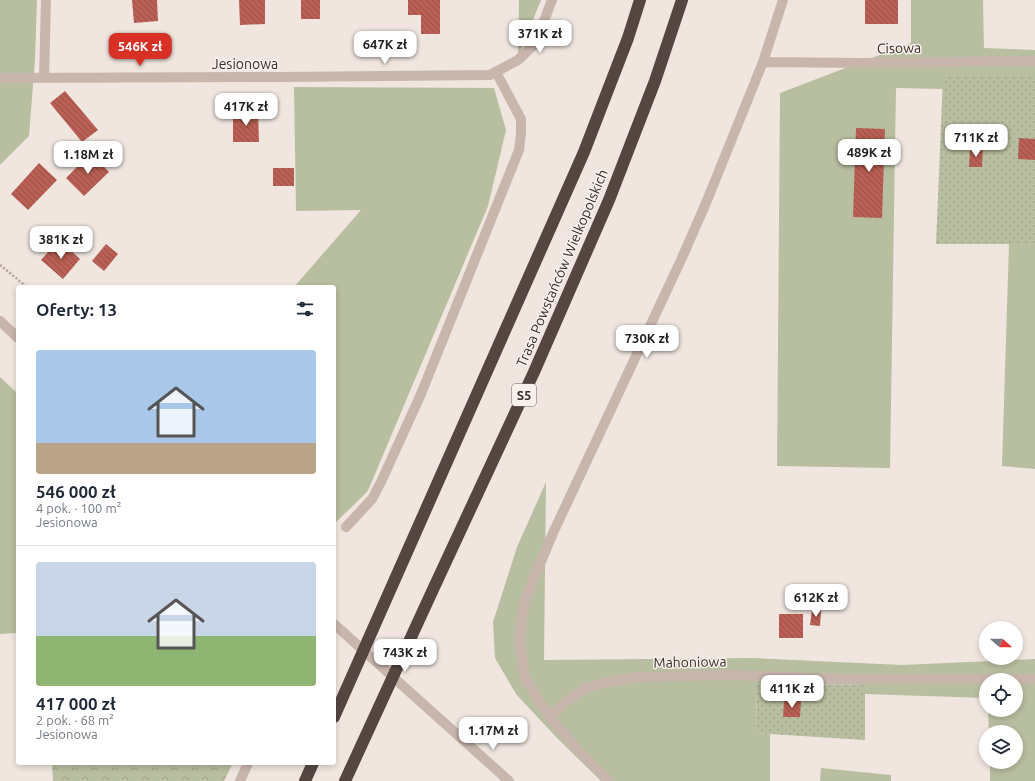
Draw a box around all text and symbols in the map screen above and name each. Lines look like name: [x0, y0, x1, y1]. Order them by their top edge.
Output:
pin: 371K zł: [503, 20, 577, 54]
text: 371K zł: [518, 26, 562, 40]
pin: 647K zł: [348, 31, 422, 65]
pin: 546K zł: [103, 33, 177, 67]
text: 647K zł: [363, 37, 407, 51]
text: 546K zł: [118, 39, 162, 53]
street label: Cisowa: [877, 40, 921, 56]
street label: Jesionowa: [212, 56, 278, 72]
pin: 417K zł: [209, 93, 283, 127]
text: 417K zł: [224, 99, 268, 113]
pin: 711K zł: [939, 124, 1013, 158]
text: 711K zł: [954, 130, 998, 144]
pin: 489K zł: [832, 139, 906, 173]
pin: 1.18M zł: [47, 141, 129, 175]
text: 489K zł: [847, 145, 891, 159]
text: 1.18M zł: [63, 147, 113, 161]
street label: Trasa Powstańców Wielkopolskich: [513, 167, 611, 369]
pin: 381K zł: [24, 226, 98, 260]
text: 381K zł: [39, 232, 83, 246]
icon: filters: [294, 298, 316, 320]
text: Oferty: 13: [36, 300, 117, 319]
pin: 730K zł: [610, 325, 684, 359]
text: 730K zł: [625, 331, 669, 345]
icon: home: [140, 376, 212, 448]
road number: S5: [512, 384, 536, 406]
text: 546 000 zł: [36, 482, 116, 501]
text: 4 pok. · 100 m²: [36, 501, 121, 515]
text: Jesionowa: [36, 515, 98, 529]
pin: 612K zł: [779, 584, 853, 618]
icon: home: [140, 588, 212, 660]
text: 612K zł: [794, 590, 838, 604]
north arrow: [979, 621, 1023, 665]
map controls: [979, 621, 1023, 769]
pin: 743K zł: [368, 639, 442, 673]
text: 743K zł: [383, 645, 427, 659]
street label: Mahoniowa: [653, 653, 727, 671]
button: locate: [979, 673, 1023, 717]
pin: 411K zł: [755, 675, 829, 709]
text: 411K zł: [770, 681, 814, 695]
text: 417 000 zł: [36, 694, 116, 713]
text: 2 pok. · 68 m²: [36, 713, 114, 727]
pin: 1.17M zł: [452, 717, 534, 751]
text: 1.17M zł: [468, 723, 518, 737]
button: layers: [979, 725, 1023, 769]
text: Jesionowa: [36, 727, 98, 741]

